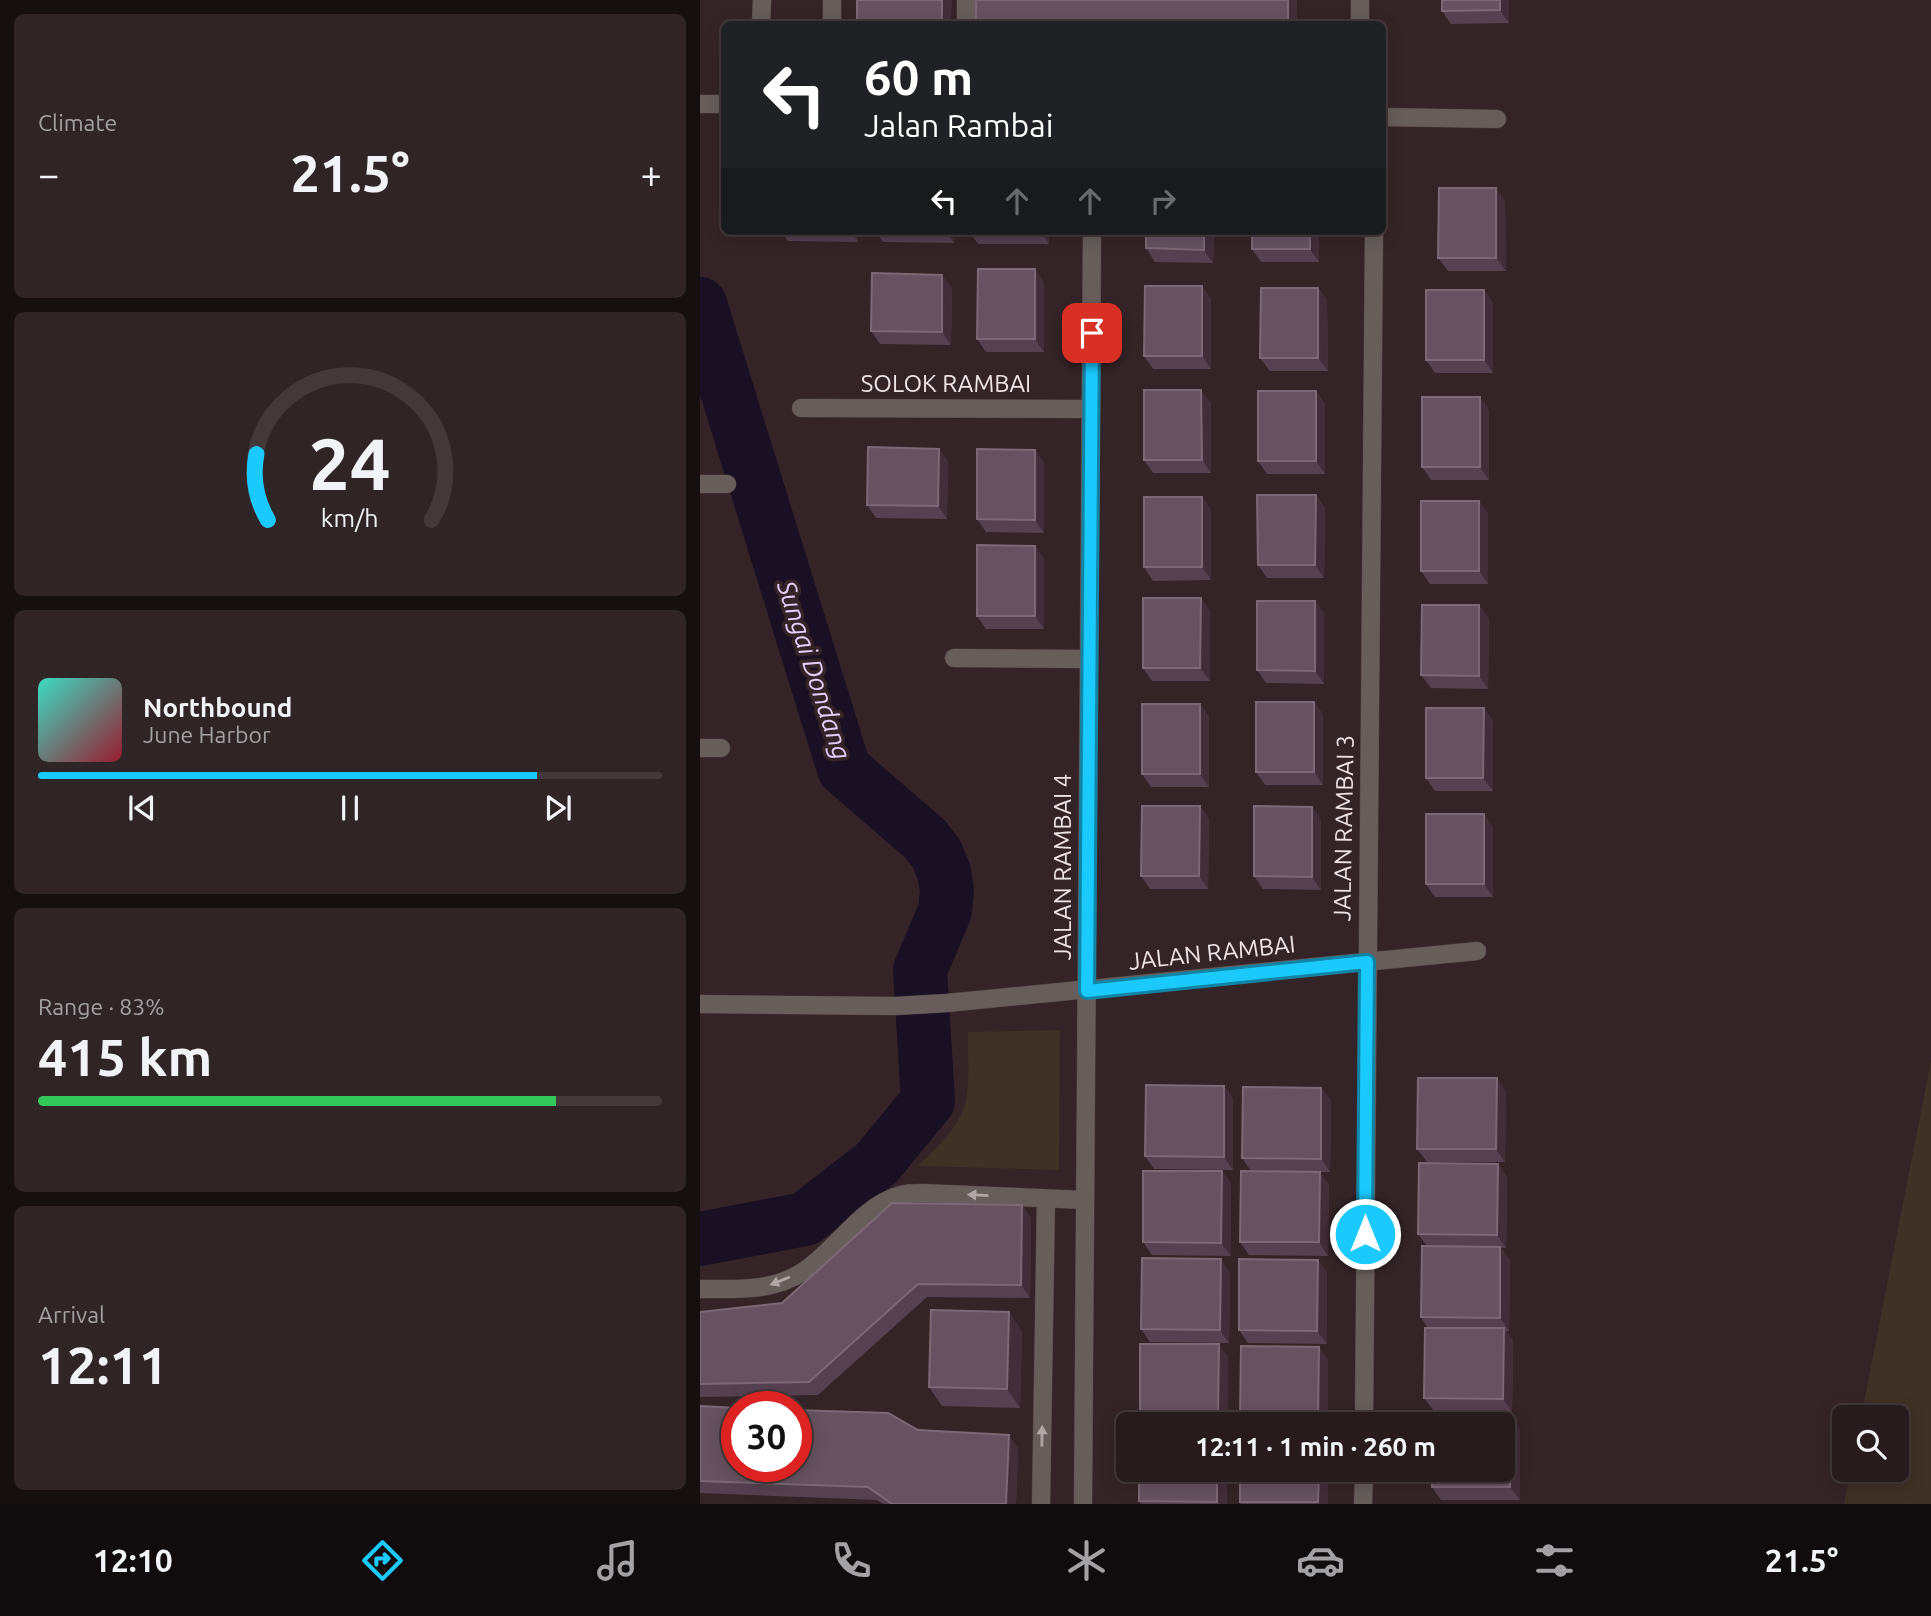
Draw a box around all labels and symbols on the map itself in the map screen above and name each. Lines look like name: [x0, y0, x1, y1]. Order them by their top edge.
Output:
pin: [1062, 303, 1122, 363]
street label: SOLOK RAMBAI: [861, 370, 1031, 397]
water label: Sungai Dondang: [772, 576, 857, 763]
street label: JALAN RAMBAI 3: [1328, 734, 1359, 922]
street label: JALAN RAMBAI 4: [1049, 774, 1076, 960]
street label: JALAN RAMBAI: [1127, 930, 1297, 975]
one-way arrow: [967, 1190, 989, 1201]
position arrow: [1328, 1197, 1402, 1271]
one-way arrow: [770, 1276, 791, 1287]
speed limit sign: 30: [721, 1391, 812, 1482]
one-way arrow: [1037, 1425, 1048, 1447]

